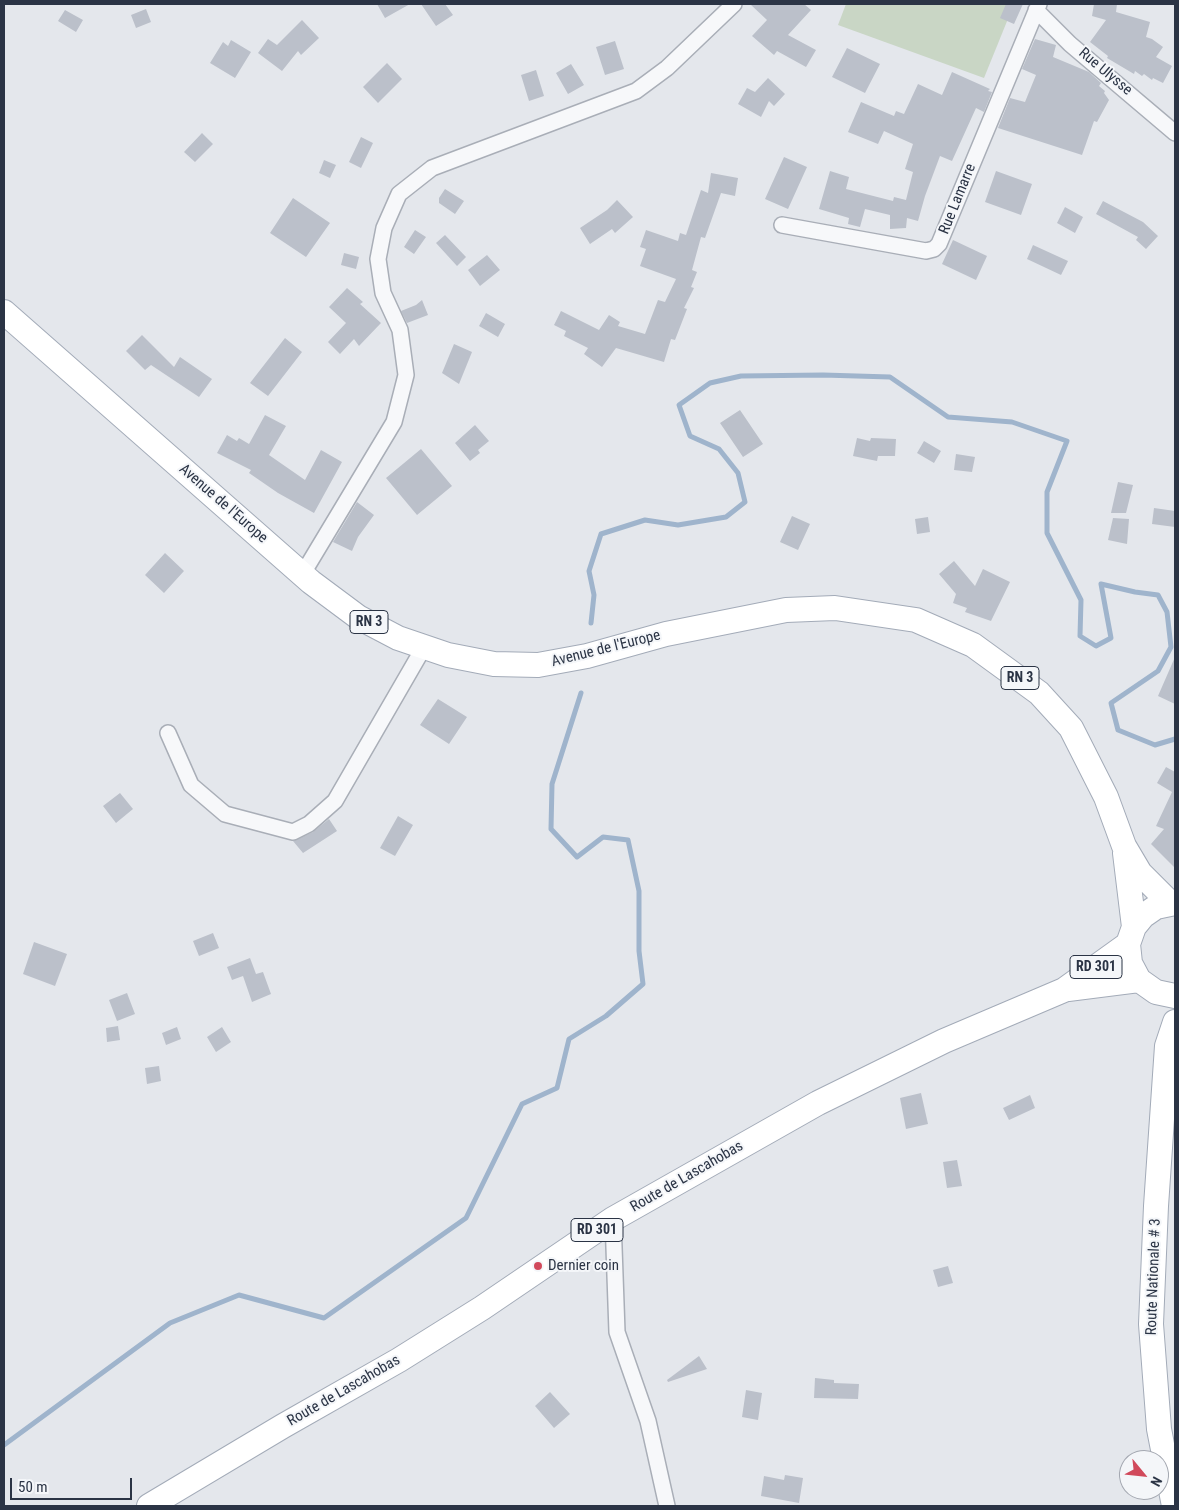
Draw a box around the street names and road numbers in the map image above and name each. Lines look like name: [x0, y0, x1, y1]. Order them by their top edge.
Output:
street label: Rue Ulysse: [1075, 44, 1135, 100]
street label: Rue Lamarre: [936, 161, 980, 237]
street label: Avenue de l'Europe: [175, 461, 271, 547]
road number: RN 3: [350, 610, 388, 634]
street label: Avenue de l'Europe: [550, 627, 662, 671]
road number: RN 3: [1001, 666, 1039, 690]
road number: RD 301: [1070, 956, 1122, 979]
street label: Route de Lascahobas: [627, 1137, 747, 1217]
road number: RD 301: [571, 1218, 623, 1242]
street label: Route Nationale # 3: [1143, 1218, 1165, 1336]
street label: Route de Lascahobas: [284, 1351, 404, 1431]

